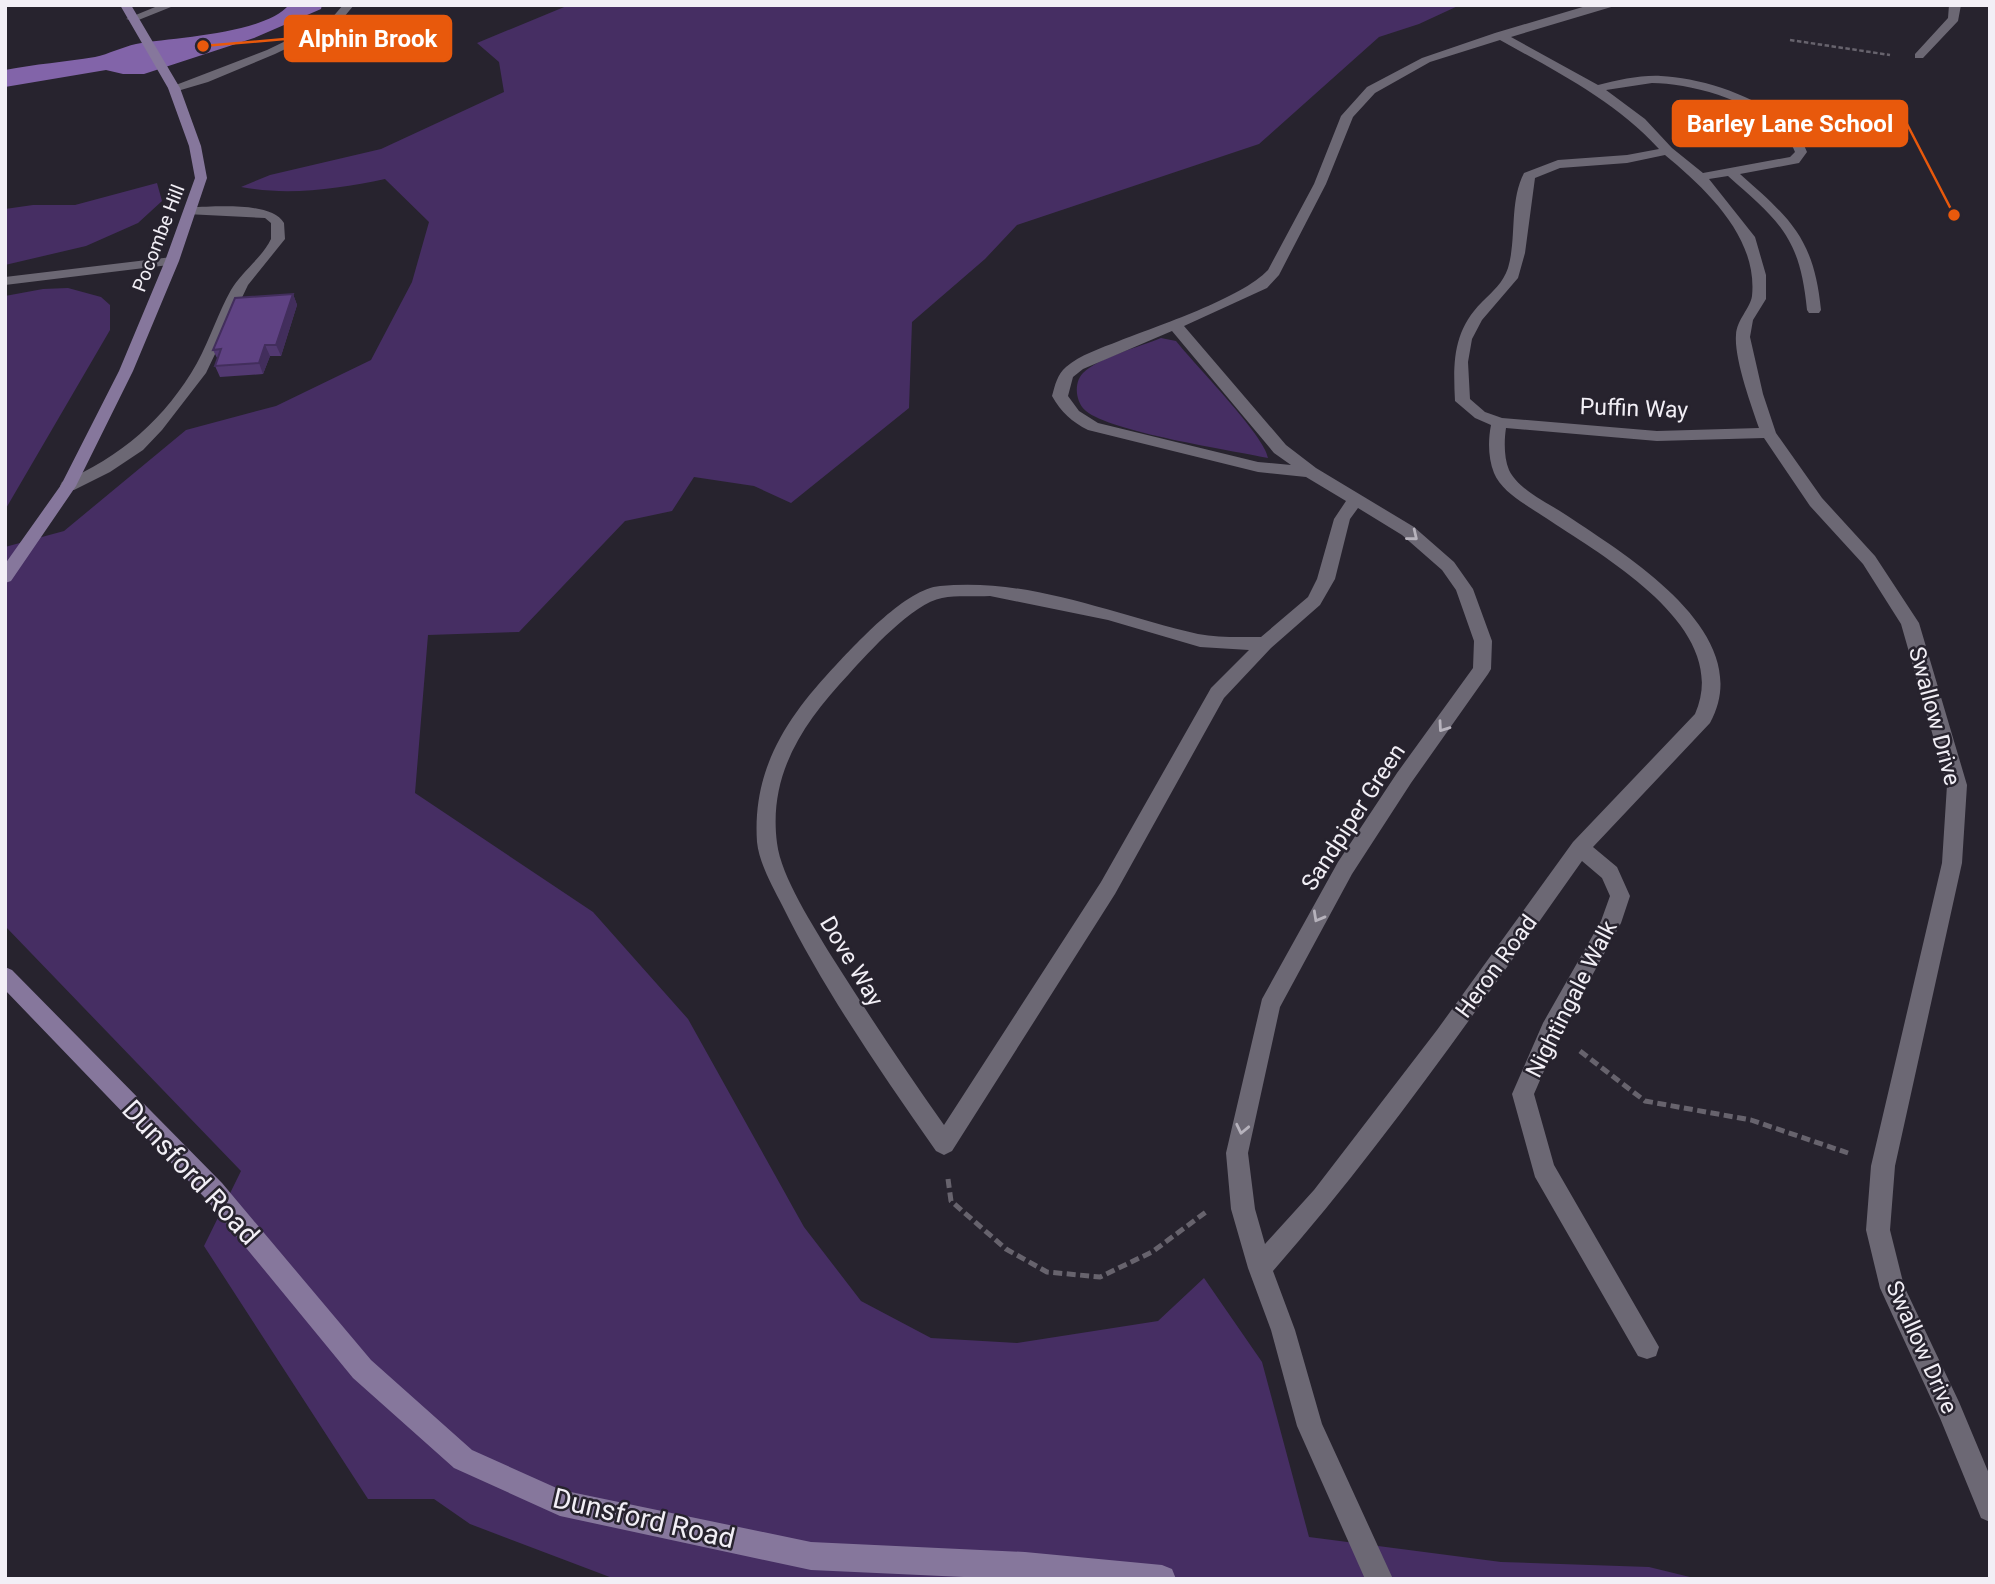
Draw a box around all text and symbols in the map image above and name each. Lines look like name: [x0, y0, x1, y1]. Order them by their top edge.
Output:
callout: Alphin Brook: [285, 16, 451, 61]
text: Alphin Brook: [299, 25, 439, 53]
callout: Barley Lane School: [1673, 101, 1907, 146]
text: Barley Lane School: [1687, 110, 1893, 138]
street label: Pocombe Hill: [127, 181, 189, 295]
street label: Puffin Way: [1579, 393, 1689, 424]
one-way arrow: [1405, 528, 1418, 540]
street label: Swallow Drive: [1903, 644, 1966, 788]
one-way arrow: [1439, 719, 1451, 732]
street label: Sandpiper Green: [1296, 739, 1411, 896]
one-way arrow: [1313, 910, 1326, 922]
street label: Heron Road: [1450, 910, 1543, 1023]
street label: Dove Way: [814, 911, 889, 1011]
street label: Nightingale Walk: [1520, 916, 1623, 1082]
street label: Dunsford Road: [115, 1093, 266, 1251]
one-way arrow: [1236, 1123, 1251, 1135]
street label: Swallow Drive: [1880, 1277, 1963, 1418]
street label: Dunsford Road: [550, 1482, 738, 1555]

